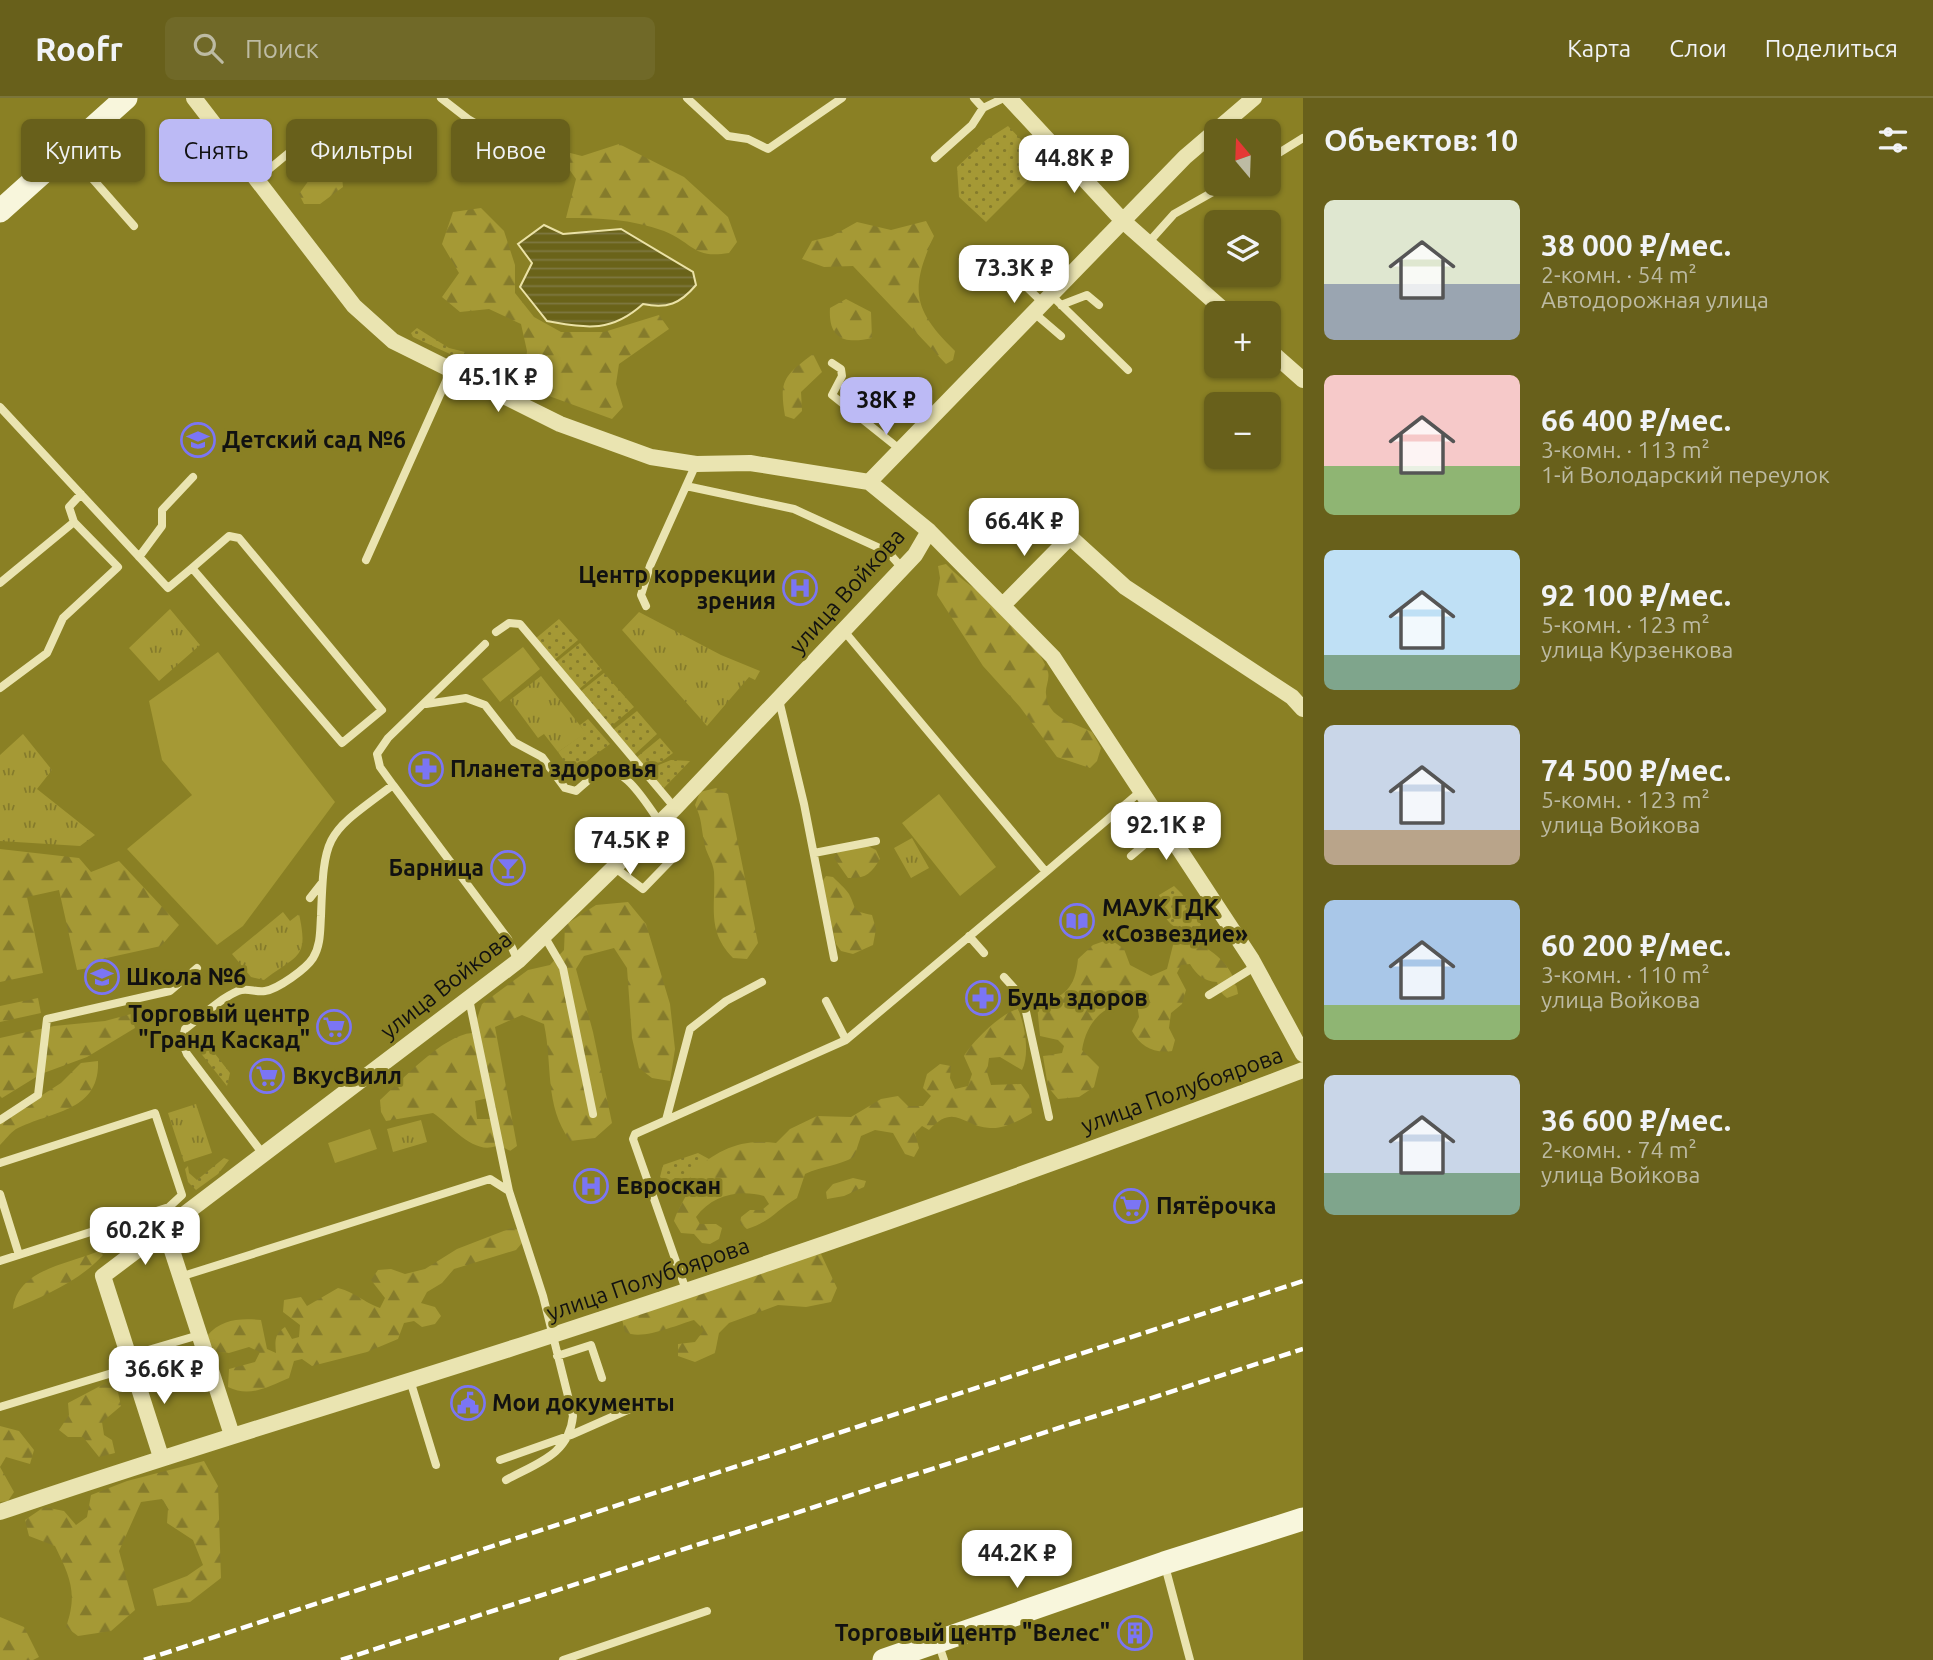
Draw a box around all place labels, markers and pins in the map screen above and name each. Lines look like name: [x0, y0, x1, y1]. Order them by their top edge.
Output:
pin: 44.8K ₽: [1009, 136, 1139, 195]
pin: 73.3K ₽: [949, 246, 1079, 305]
pin: 45.1K ₽: [433, 354, 563, 414]
pin: 38K ₽: [837, 378, 935, 437]
school or university icon: Детский сад №6: [179, 421, 217, 459]
place label: Детский сад №6: [222, 427, 406, 452]
pin: 66.4K ₽: [959, 498, 1089, 558]
place label: Центр коррекции зрения: [578, 562, 776, 613]
hospital icon: Центр коррекции зрения: [781, 569, 819, 607]
pharmacy icon: Планета здоровья: [407, 750, 445, 788]
place label: Планета здоровья: [450, 756, 657, 781]
pin: 92.1K ₽: [1101, 802, 1231, 862]
pin: 74.5K ₽: [565, 818, 695, 877]
bar icon: Барница: [489, 849, 527, 887]
place label: Барница: [389, 855, 484, 880]
place label: МАУК ГДК «Созвездие»: [1102, 895, 1248, 946]
library icon: МАУК ГДК «Созвездие»: [1058, 902, 1096, 940]
school or university icon: Школа №6: [83, 958, 121, 996]
place label: Школа №6: [126, 964, 246, 989]
pharmacy icon: Будь здоров: [964, 979, 1002, 1017]
place label: Будь здоров: [1007, 985, 1148, 1010]
place label: Торговый центр "Гранд Каскад": [128, 1001, 310, 1052]
supermarket icon: Торговый центр "Гранд Каскад": [315, 1008, 353, 1046]
supermarket icon: ВкусВилл: [248, 1057, 286, 1095]
place label: ВкусВилл: [292, 1063, 402, 1088]
hospital icon: Евроскан: [572, 1167, 610, 1205]
place label: Евроскан: [616, 1173, 721, 1198]
supermarket icon: Пятёрочка: [1112, 1187, 1150, 1225]
place label: Пятёрочка: [1156, 1193, 1276, 1218]
pin: 60.2K ₽: [80, 1208, 210, 1267]
pin: 36.6K ₽: [99, 1346, 229, 1406]
public building icon: Мои документы: [449, 1384, 487, 1422]
place label: Мои документы: [492, 1390, 675, 1415]
pin: 44.2K ₽: [952, 1530, 1082, 1590]
building icon: Торговый центр "Велес": [1116, 1614, 1154, 1652]
place label: Торговый центр "Велес": [835, 1620, 1110, 1645]

